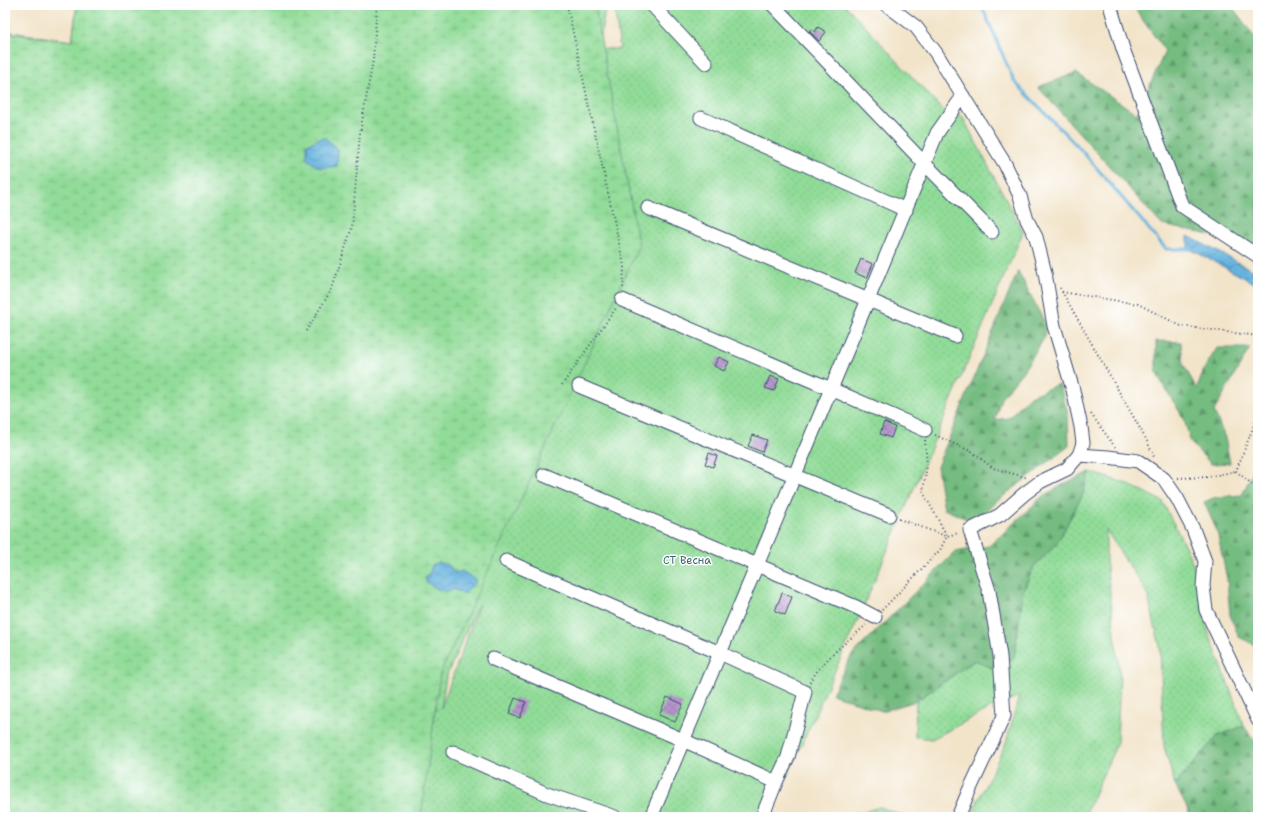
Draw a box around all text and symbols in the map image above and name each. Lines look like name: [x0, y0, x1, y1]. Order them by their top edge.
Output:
park label: СТ Весна: [663, 553, 711, 568]

